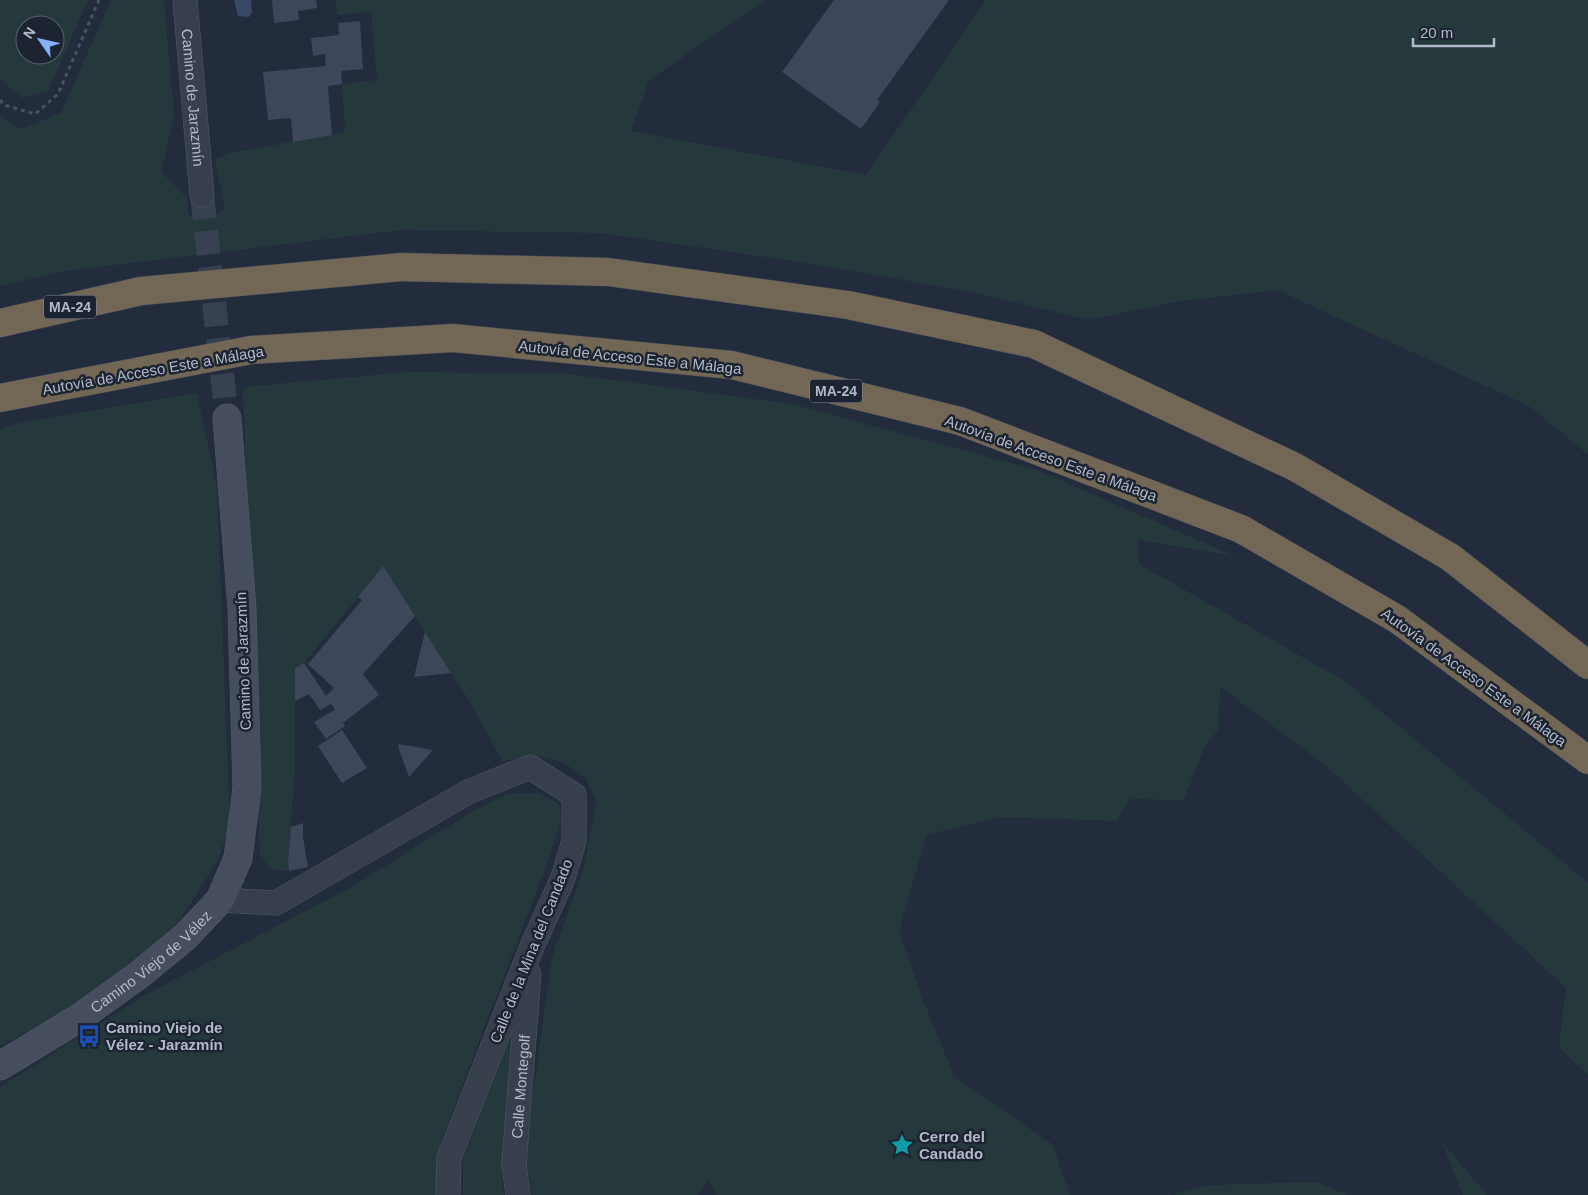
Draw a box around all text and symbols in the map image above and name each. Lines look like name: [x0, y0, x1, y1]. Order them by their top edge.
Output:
north arrow: [15, 15, 65, 65]
scale bar: [1413, 15, 1494, 47]
text: N: [20, 24, 39, 41]
text: 20 m: [1420, 24, 1453, 41]
street label: Camino de Jarazmín: [179, 28, 208, 167]
road number: MA-24: [44, 296, 96, 318]
street label: Autovía de Acceso Este a Málaga: [518, 337, 743, 377]
street label: Autovía de Acceso Este a Málaga: [41, 342, 266, 398]
road number: MA-24: [810, 380, 862, 402]
street label: Autovía de Acceso Este a Málaga: [943, 412, 1160, 505]
street label: Camino de Jarazmín: [232, 592, 254, 730]
street label: Autovía de Acceso Este a Málaga: [1378, 604, 1570, 750]
street label: Calle de la Mina del Candado: [486, 857, 576, 1045]
street label: Camino Viejo de Vélez: [87, 907, 214, 1016]
place label: Camino Viejo de Vélez - Jarazmín: [106, 1019, 223, 1053]
bus stop icon: Camino Viejo de Vélez - Jarazmín: [76, 1023, 102, 1049]
street label: Calle Montegolf: [508, 1033, 533, 1139]
place label: Cerro del Candado: [919, 1128, 985, 1162]
place icon: Cerro del Candado: [889, 1132, 915, 1158]

